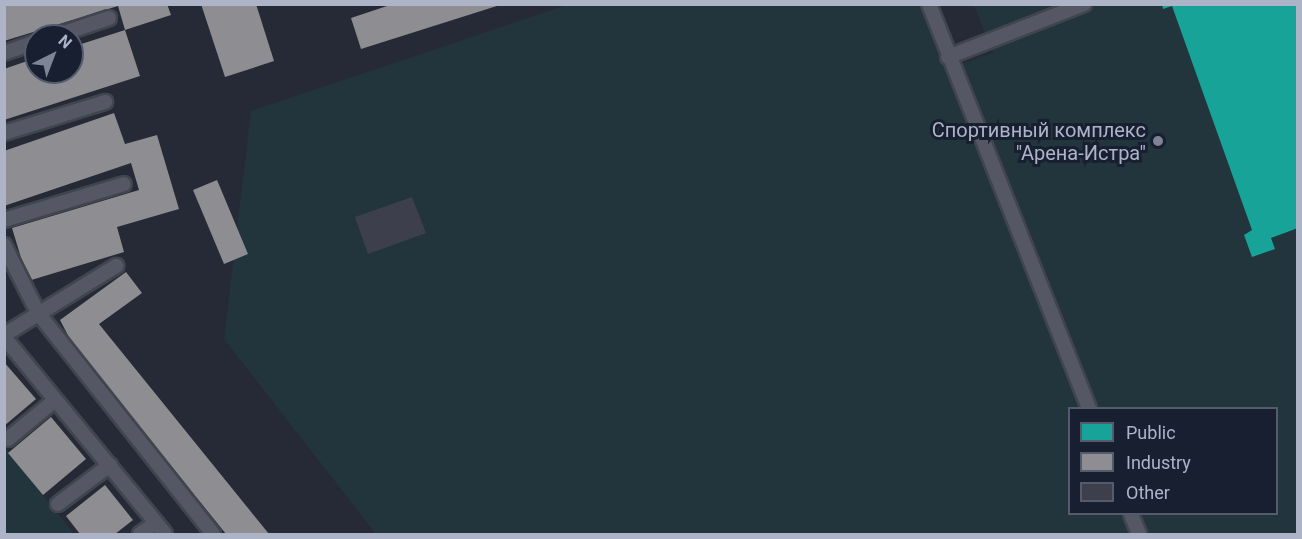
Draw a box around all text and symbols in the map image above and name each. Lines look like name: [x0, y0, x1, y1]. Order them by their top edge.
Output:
north arrow: [24, 24, 84, 84]
text: N: [54, 31, 76, 53]
place label: Спортивный комплекс "Арена-Истра": [932, 118, 1146, 165]
marker: Спортивный комплекс "Арена-Истра": [1151, 134, 1165, 148]
legend: [1068, 407, 1278, 515]
text: Public: [1126, 422, 1176, 443]
text: Industry: [1126, 452, 1191, 473]
text: Other: [1126, 482, 1170, 503]

